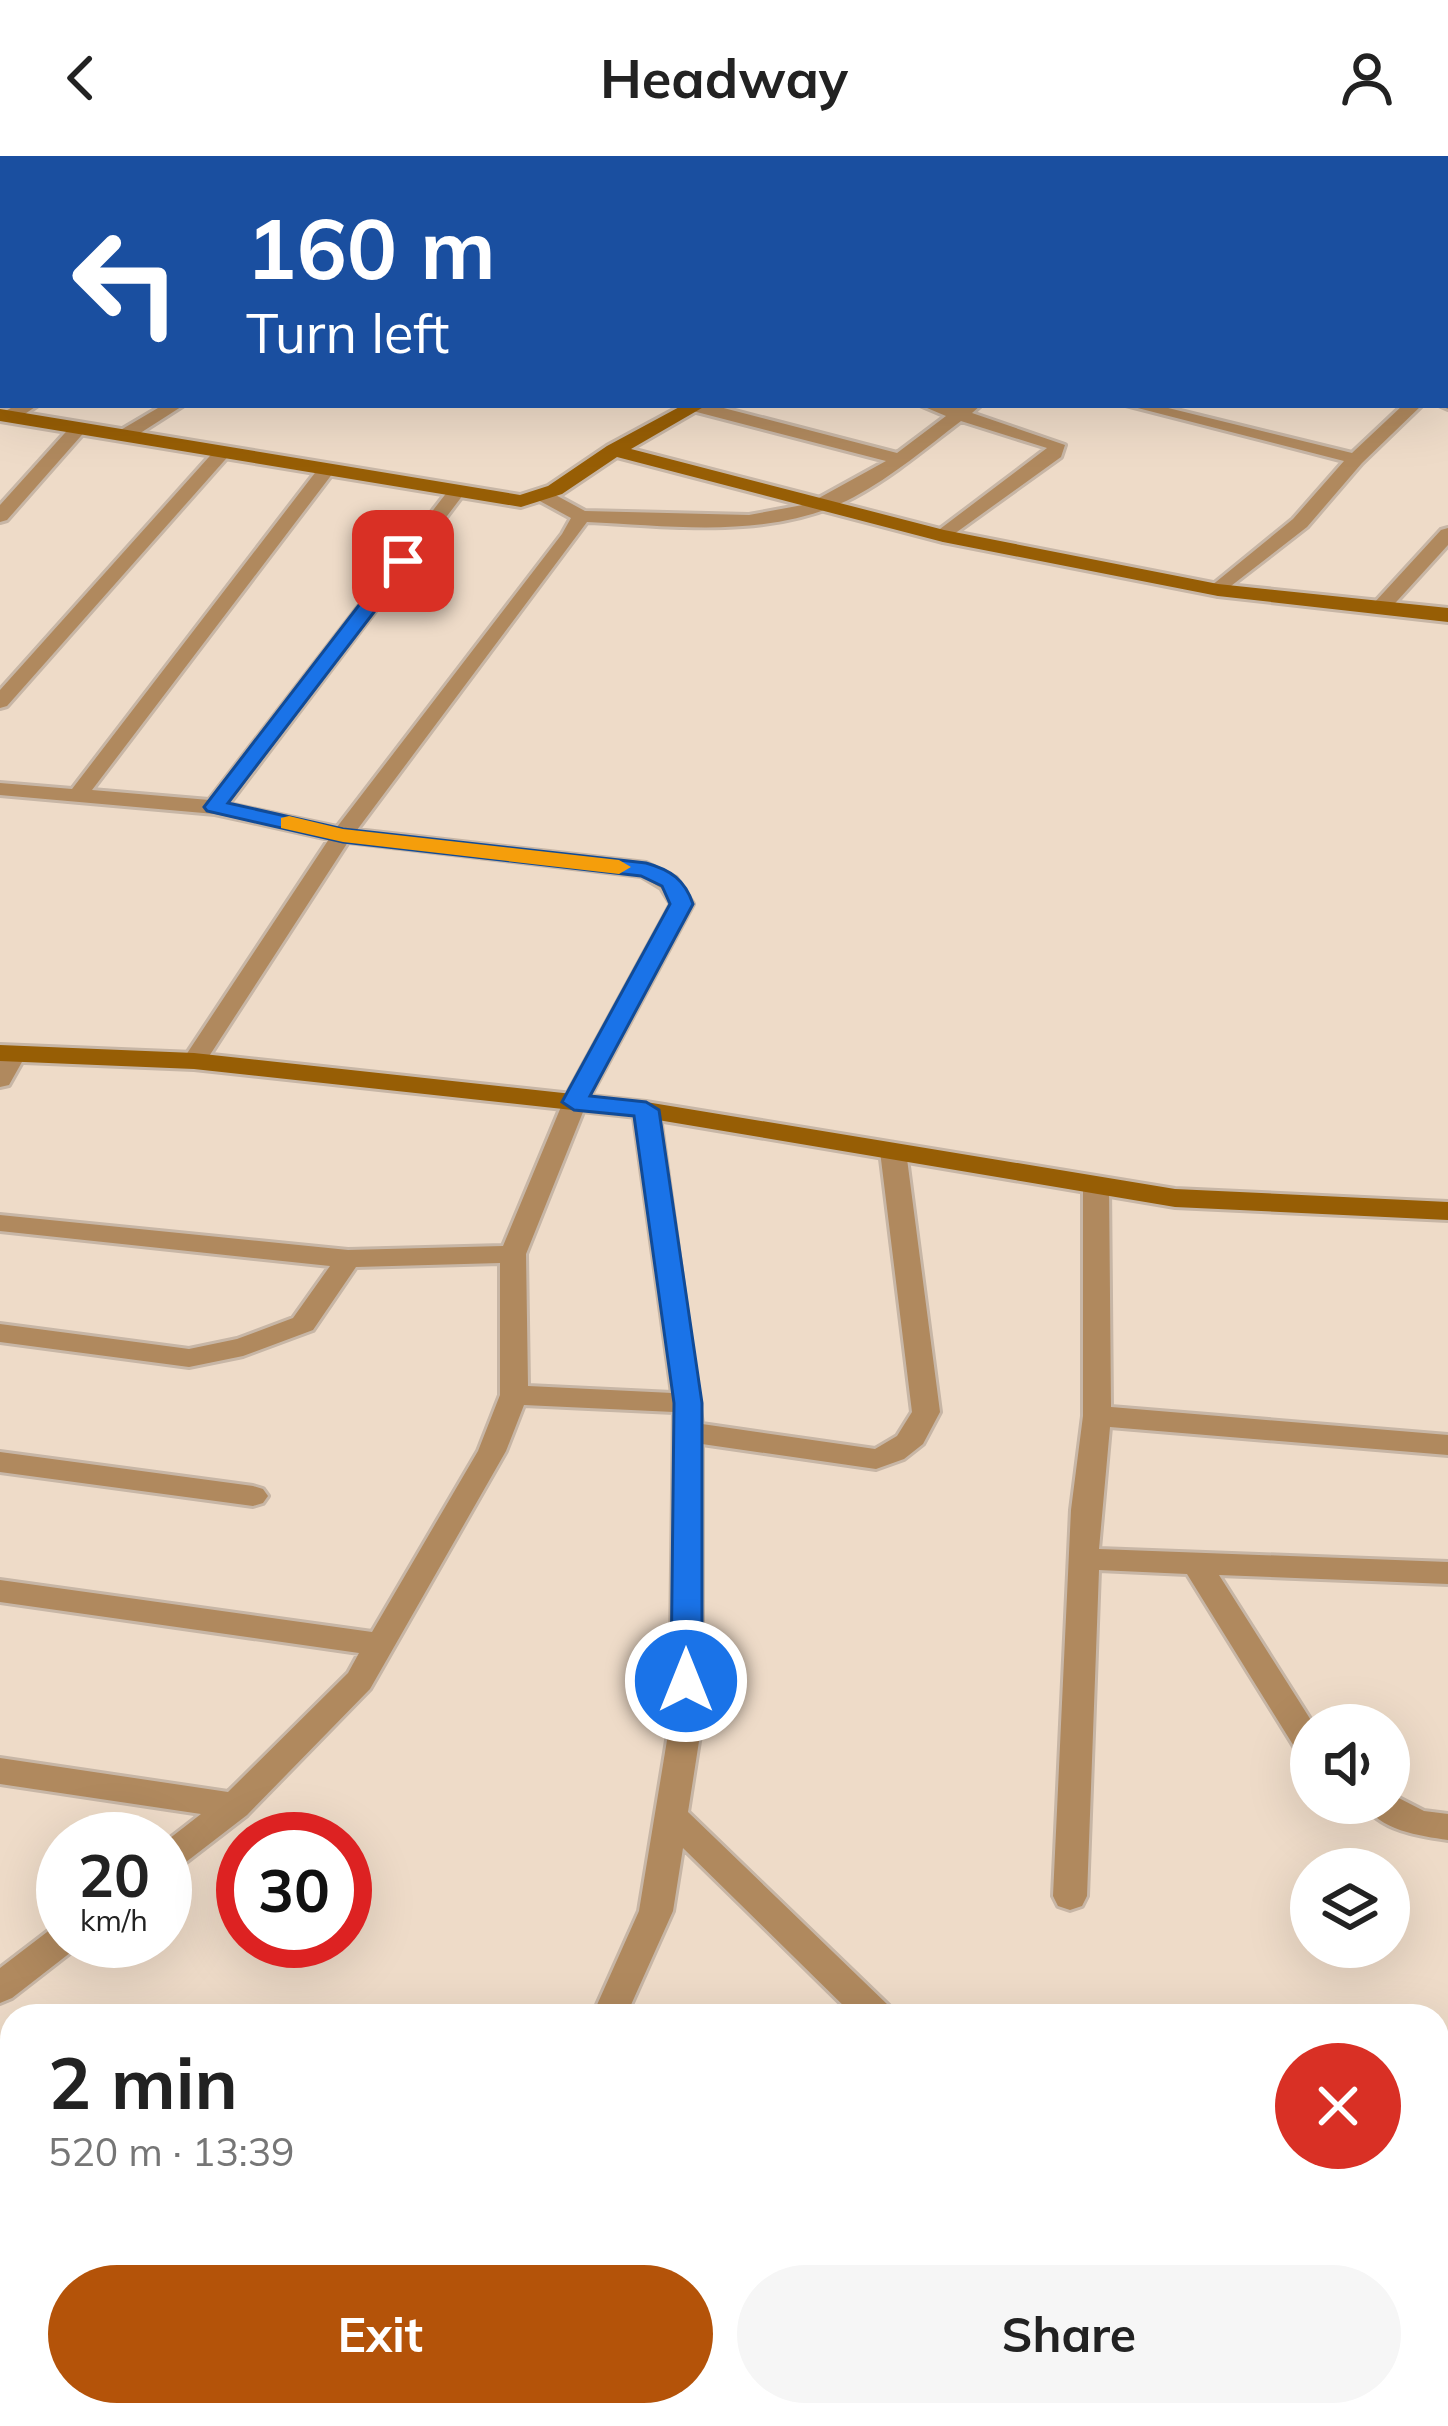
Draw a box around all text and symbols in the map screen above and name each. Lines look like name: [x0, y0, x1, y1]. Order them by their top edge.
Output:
text: Headway: [600, 44, 848, 112]
icon: back: [48, 45, 114, 111]
icon: person: [1334, 45, 1400, 111]
text: 160 m: [246, 195, 496, 300]
icon: left: [48, 204, 204, 360]
text: Turn left: [246, 299, 449, 367]
pin: [352, 510, 454, 612]
icon: arrive: [370, 528, 436, 594]
position arrow: [623, 1618, 749, 1744]
map controls: [1290, 1704, 1410, 1968]
button: sound: [1290, 1704, 1410, 1824]
speed limit sign: 30: [216, 1812, 372, 1968]
text: 20: [78, 1837, 150, 1912]
button: layers: [1290, 1848, 1410, 1968]
text: km/h: [80, 1901, 148, 1939]
text: 2 min: [48, 2037, 238, 2127]
button: close: [1275, 2043, 1401, 2169]
text: 520 m · 13:39: [48, 2127, 294, 2176]
button: Exit: [48, 2265, 713, 2403]
button: Share: [737, 2265, 1401, 2403]

